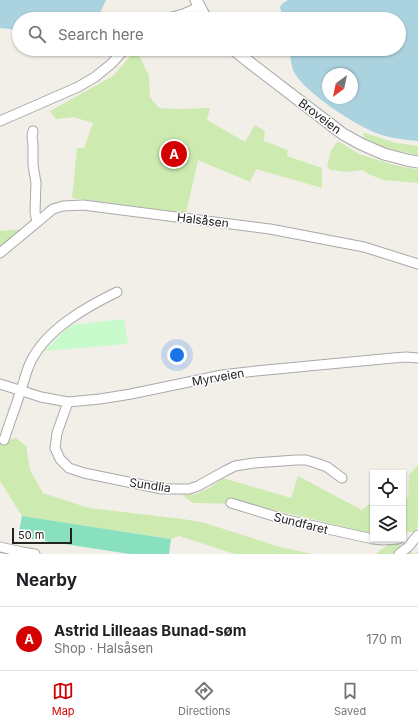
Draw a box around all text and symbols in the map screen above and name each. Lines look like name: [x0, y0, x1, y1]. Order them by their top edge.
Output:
search box: [12, 12, 406, 56]
icon: search: [26, 23, 48, 45]
text: Search here: [58, 25, 144, 44]
north arrow: [322, 68, 358, 104]
street label: Broveien: [296, 95, 344, 137]
pin: A: [161, 139, 187, 169]
street label: Halsåsen: [176, 209, 230, 231]
your location: [167, 345, 187, 365]
street label: Myrveien: [191, 365, 245, 389]
map controls: [370, 470, 406, 542]
button: locate: [370, 470, 406, 506]
street label: Sundlia: [128, 475, 172, 495]
button: layers: [370, 506, 406, 542]
street label: Sundfaret: [272, 509, 330, 537]
scale bar: [12, 526, 72, 545]
text: 50 m: [18, 528, 44, 542]
text: Nearby: [16, 570, 77, 590]
text: Astrid Lilleaas Bunad-søm: [54, 621, 246, 640]
text: A: [24, 631, 34, 647]
text: 170 m: [366, 631, 402, 647]
text: Shop · Halsåsen: [54, 640, 153, 656]
tab: Map: [52, 680, 75, 718]
tab: Directions: [178, 680, 231, 718]
tab: Saved: [334, 680, 366, 718]

